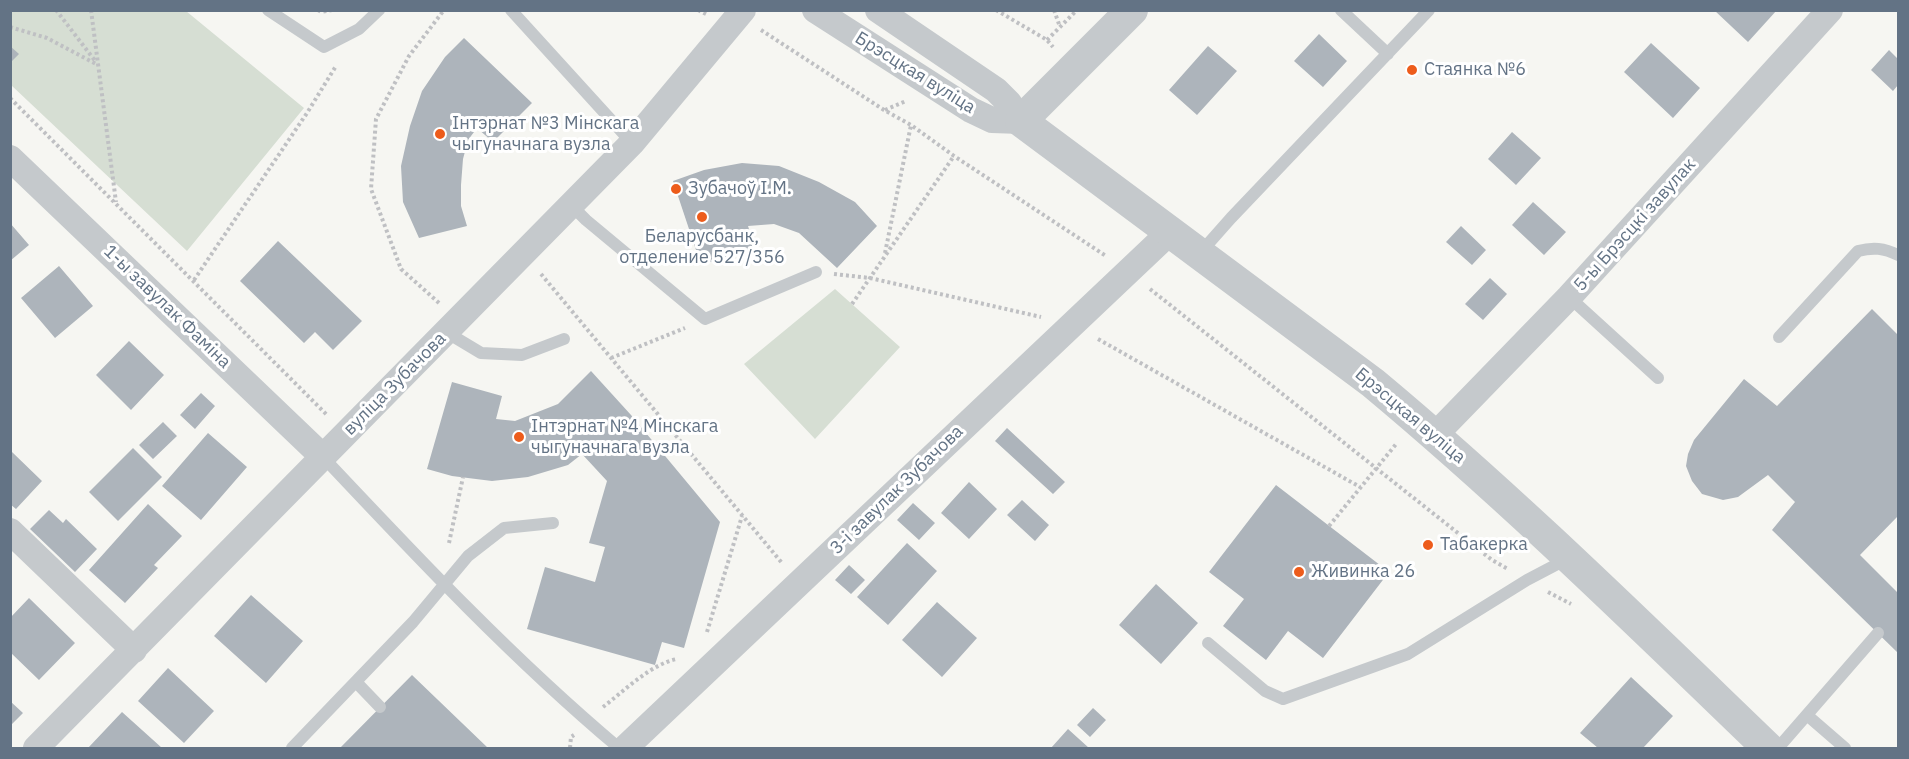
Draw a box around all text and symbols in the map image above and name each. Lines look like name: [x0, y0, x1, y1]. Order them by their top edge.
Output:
street label: Брэсцкая вуліца: [851, 27, 979, 119]
place label: Стаянка №6: [1424, 59, 1526, 81]
marker: Стаянка №6: [1405, 63, 1419, 77]
place label: Інтэрнат №3 Мінскага чыгуначнага вузла: [452, 113, 639, 156]
marker: Інтэрнат №3 Мінскага чыгуначнага вузла: [433, 127, 447, 141]
street label: 5-ы Брэсцкі завулак: [1570, 154, 1700, 296]
place label: Зубачоў І.М.: [688, 178, 792, 200]
marker: Зубачоў І.М.: [669, 182, 683, 196]
marker: Беларусбанк, отделение 527/356: [695, 210, 709, 224]
place label: Беларусбанк, отделение 527/356: [619, 226, 785, 268]
street label: 1-ы завулак Фаміна: [99, 241, 235, 373]
street label: вуліца Зубачова: [339, 328, 451, 440]
street label: Брэсцкая вуліца: [1350, 363, 1470, 469]
place label: Інтэрнат №4 Мінскага чыгуначнага вузла: [531, 416, 718, 458]
street label: 3-і завулак Зубачова: [826, 421, 968, 559]
marker: Інтэрнат №4 Мінскага чыгуначнага вузла: [512, 430, 526, 444]
place label: Табакерка: [1440, 534, 1528, 556]
marker: Табакерка: [1421, 538, 1435, 552]
place label: Живинка 26: [1311, 561, 1415, 583]
marker: Живинка 26: [1292, 565, 1306, 579]

